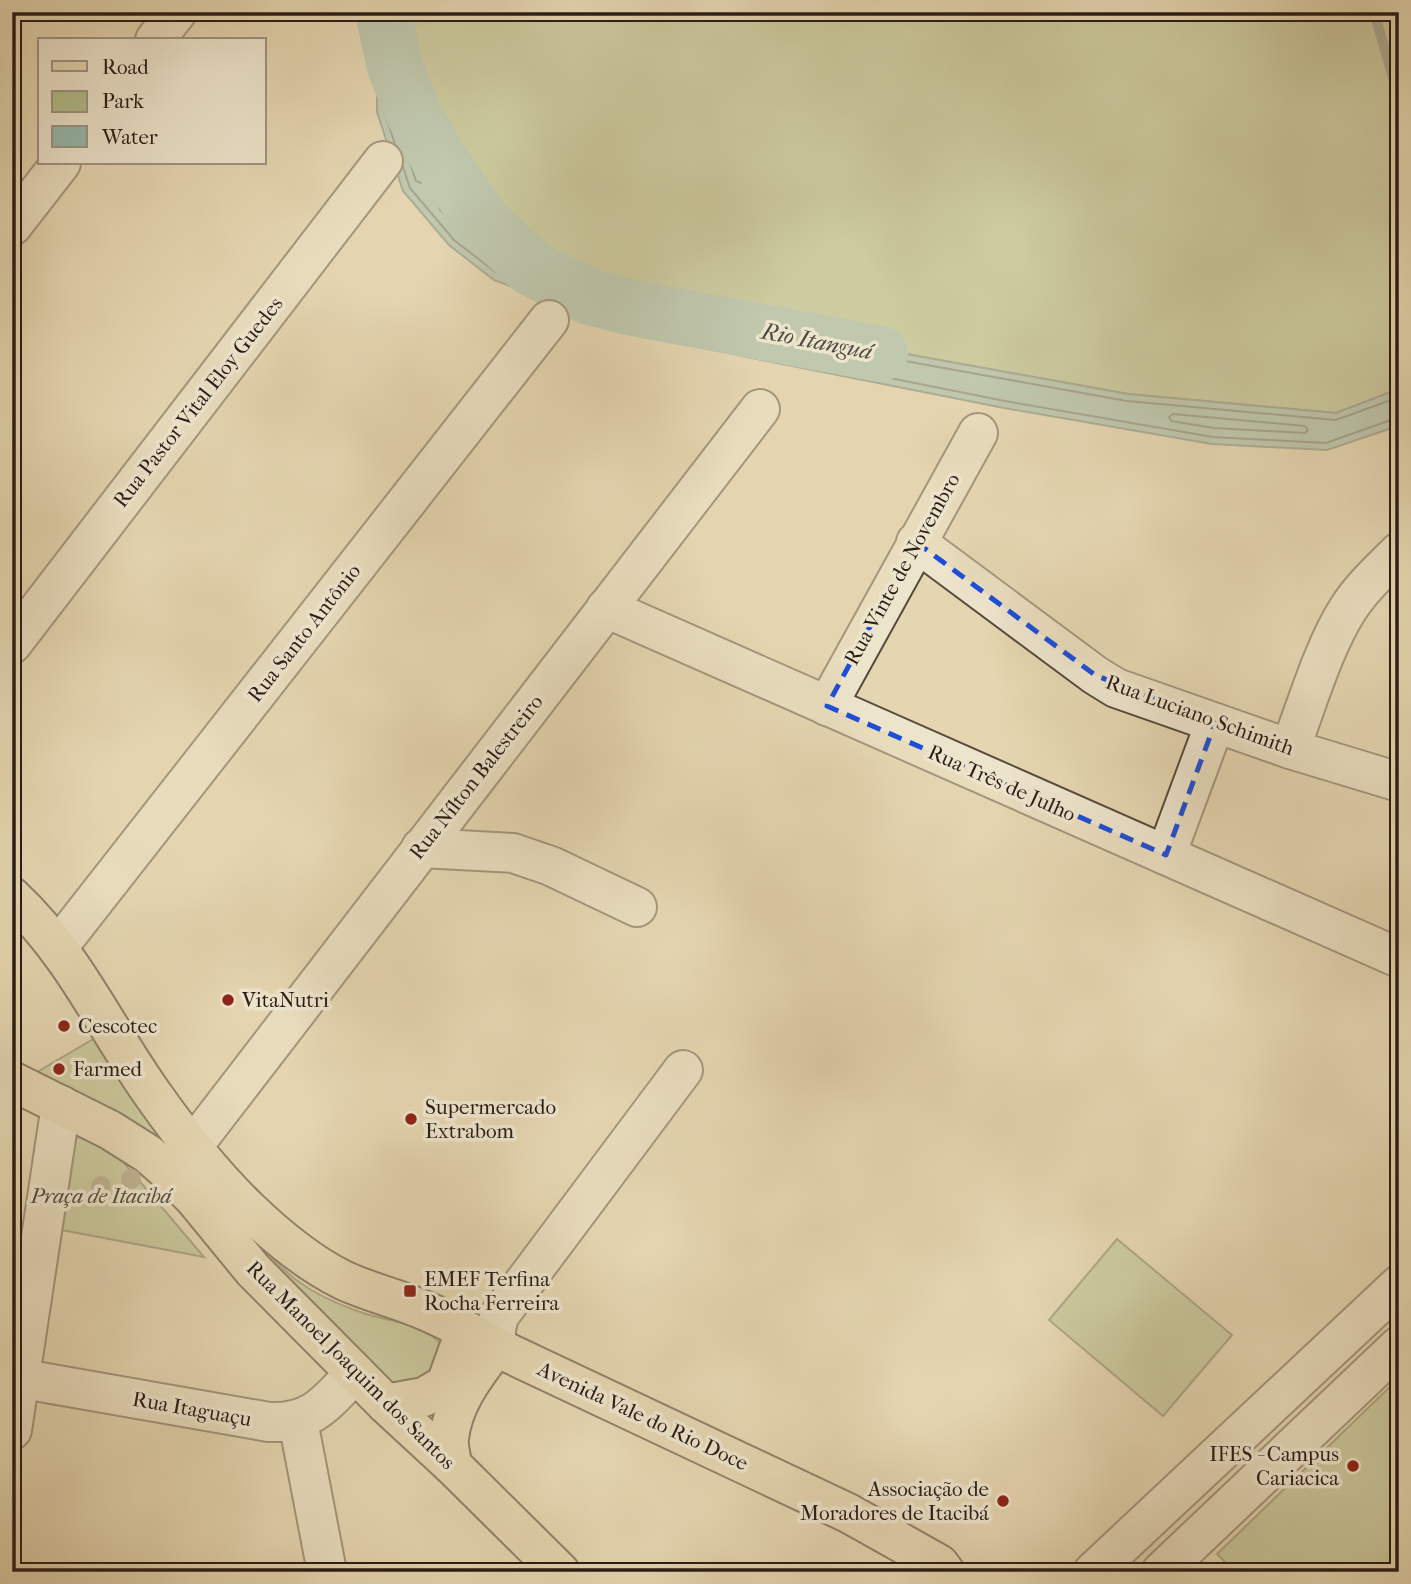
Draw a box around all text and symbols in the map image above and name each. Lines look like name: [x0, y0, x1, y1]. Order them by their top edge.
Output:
legend: [38, 38, 266, 164]
text: Road: [102, 55, 149, 79]
text: Park: [102, 89, 144, 113]
text: Water: [101, 125, 158, 149]
street label: Rua Pastor Vital Eloy Guedes: [108, 292, 288, 512]
water label: Rio Itanguá: [757, 317, 877, 366]
street label: Rua Vinte de Novembro: [839, 469, 965, 669]
street label: Rua Santo Antônio: [243, 559, 365, 707]
street label: Rua Luciano Schimith: [1103, 670, 1298, 760]
street label: Rua Nílton Balestreiro: [404, 690, 548, 864]
street label: Rua Três de Julho: [924, 740, 1080, 826]
place label: VitaNutri: [241, 988, 329, 1012]
marker: VitaNutri: [220, 992, 236, 1008]
place label: Cescotec: [78, 1014, 157, 1038]
marker: Cescotec: [56, 1018, 72, 1034]
place label: Farmed: [73, 1057, 143, 1081]
marker: Farmed: [51, 1061, 67, 1077]
place label: Supermercado Extrabom: [425, 1095, 556, 1143]
marker: Supermercado Extrabom: [403, 1111, 419, 1127]
park label: Praça de Itacibá: [30, 1184, 173, 1208]
street label: Rua Manoel Joaquim dos Santos: [242, 1256, 460, 1474]
place label: EMEF Terfina Rocha Ferreira: [424, 1267, 560, 1315]
marker: EMEF Terfina Rocha Ferreira: [402, 1283, 418, 1299]
street label: Avenida Vale do Rio Doce: [533, 1356, 752, 1475]
street label: Rua Itaguaçu: [131, 1387, 253, 1431]
place label: IFES - Campus Cariacica: [1209, 1442, 1339, 1490]
marker: IFES - Campus Cariacica: [1345, 1458, 1361, 1474]
place label: Associação de Moradores de Itacibá: [800, 1477, 989, 1525]
marker: Associação de Moradores de Itacibá: [995, 1493, 1011, 1509]

